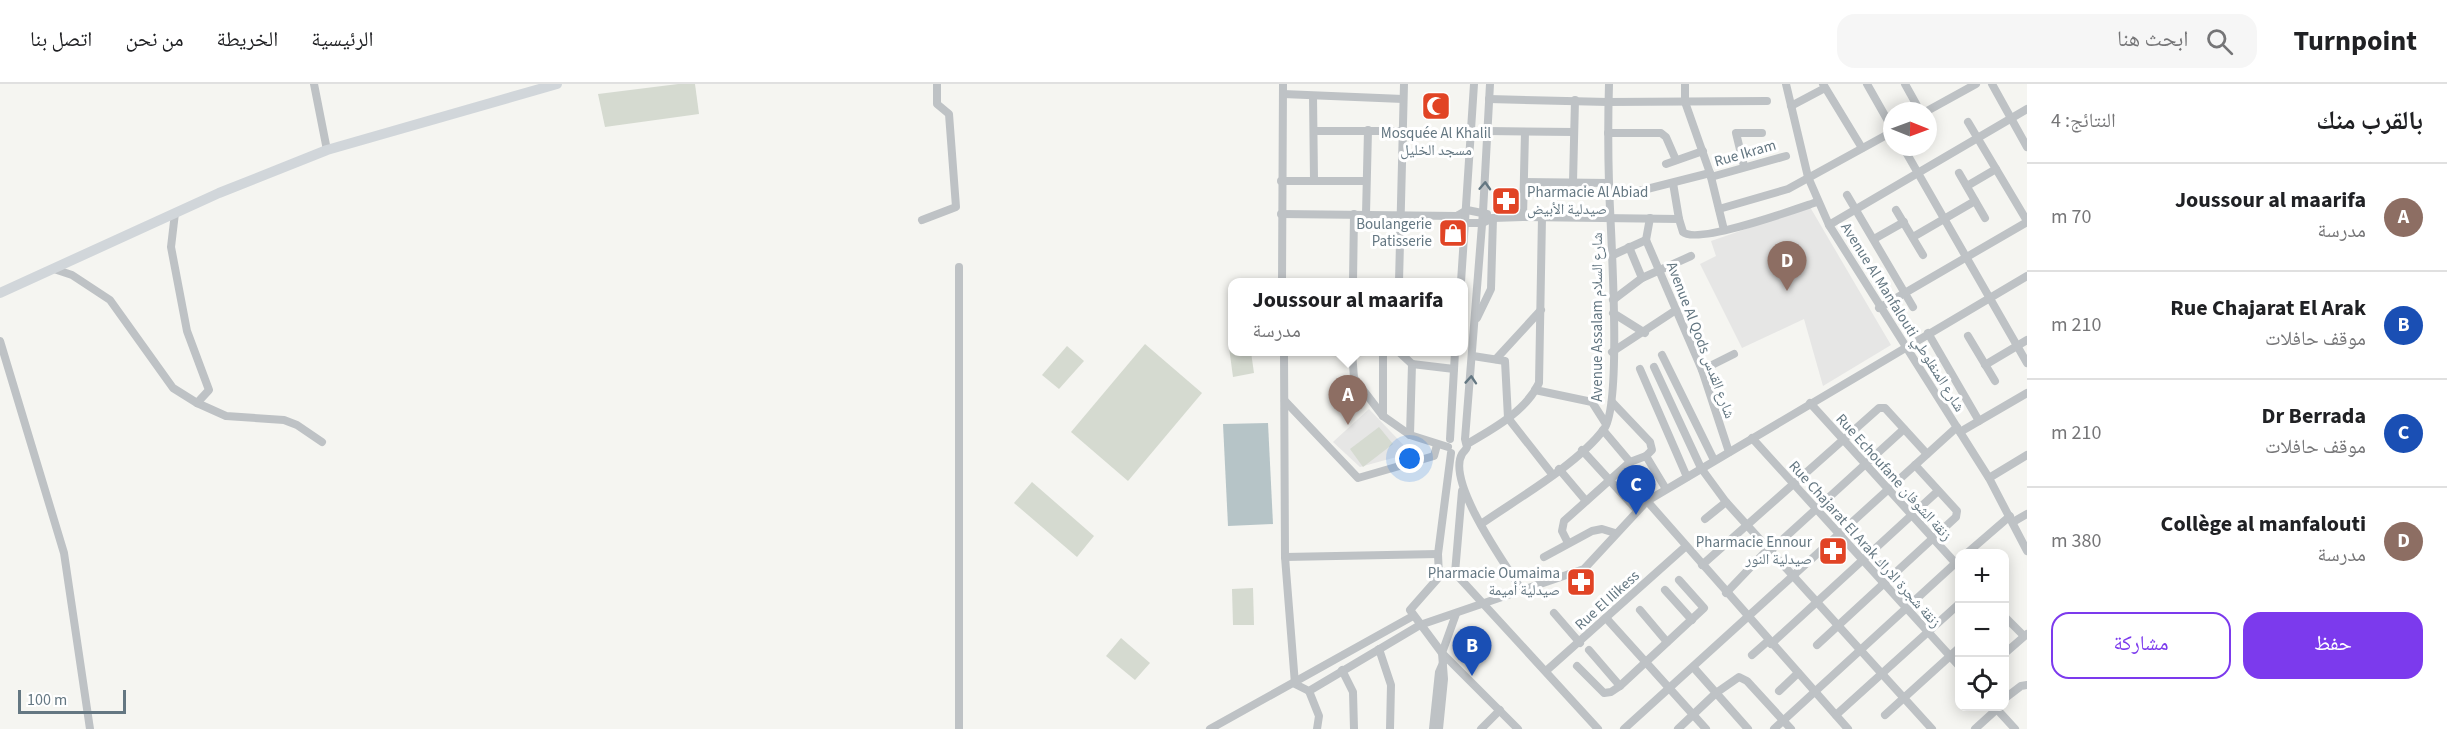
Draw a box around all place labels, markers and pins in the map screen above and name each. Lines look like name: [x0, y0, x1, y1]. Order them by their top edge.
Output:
mosque icon: Mosquée Al Khalil مسجد الخليل: [1420, 90, 1452, 122]
place label: Mosquée Al Khalil مسجد الخليل: [1381, 123, 1491, 161]
place label: Pharmacie Al Abiad صيدلية الأبيض: [1527, 182, 1648, 220]
pharmacy icon: Pharmacie Al Abiad صيدلية الأبيض: [1490, 185, 1522, 217]
place label: Boulangerie Patisserie: [1356, 214, 1432, 252]
shop icon: Boulangerie Patisserie: [1437, 217, 1469, 249]
pin: D: [1768, 242, 1806, 291]
pin: A: [1328, 376, 1368, 425]
pin: C: [1616, 466, 1656, 515]
place label: Pharmacie Ennour صيدلية النور: [1696, 532, 1813, 570]
pharmacy icon: Pharmacie Ennour صيدلية النور: [1817, 535, 1849, 567]
place label: Pharmacie Oumaima صيدلية أميمة: [1428, 563, 1560, 601]
pharmacy icon: Pharmacie Oumaima صيدلية أميمة: [1565, 566, 1597, 598]
pin: B: [1452, 626, 1492, 676]

